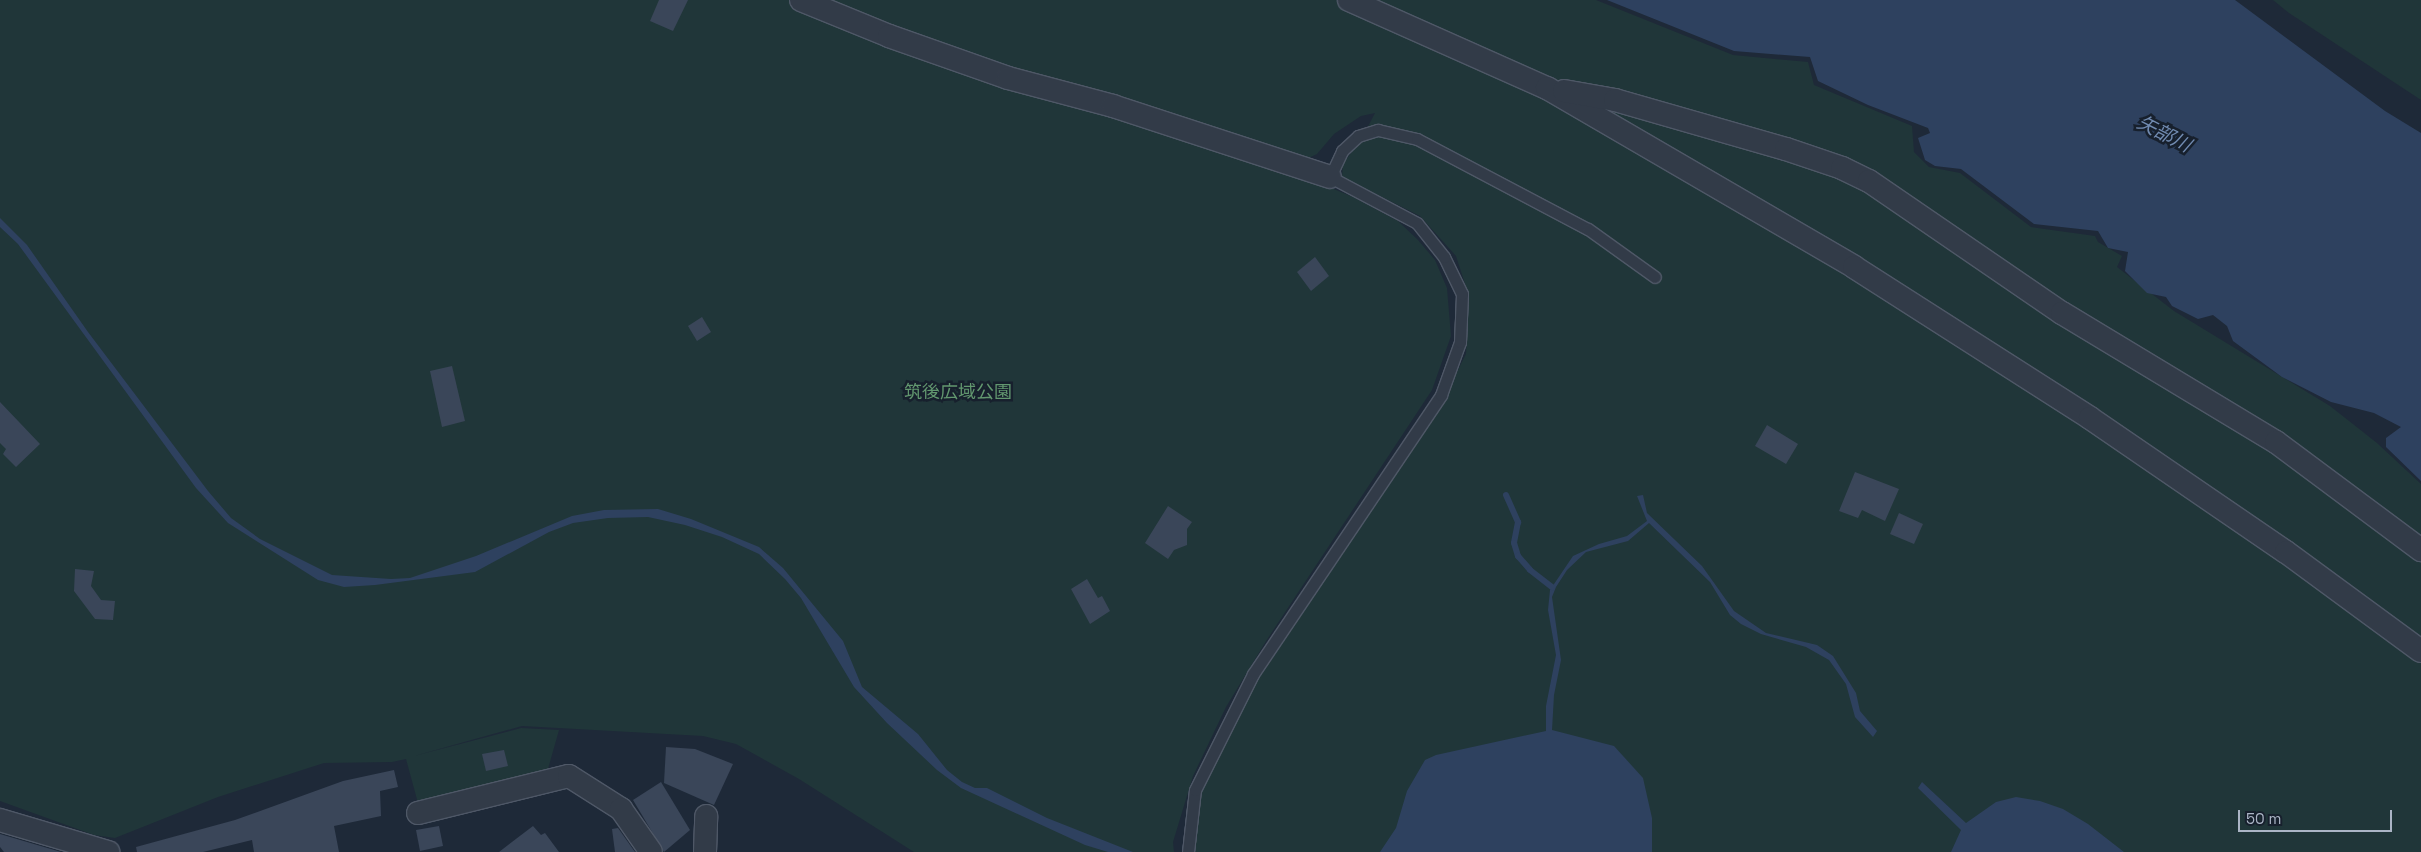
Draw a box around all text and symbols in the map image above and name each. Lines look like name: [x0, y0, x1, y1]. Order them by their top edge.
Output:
water label: 矢部川: [2133, 111, 2195, 157]
park label: 筑後広域公園: [904, 381, 1012, 403]
scale bar: [2241, 800, 2395, 832]
text: 50 m: [2246, 809, 2281, 828]

